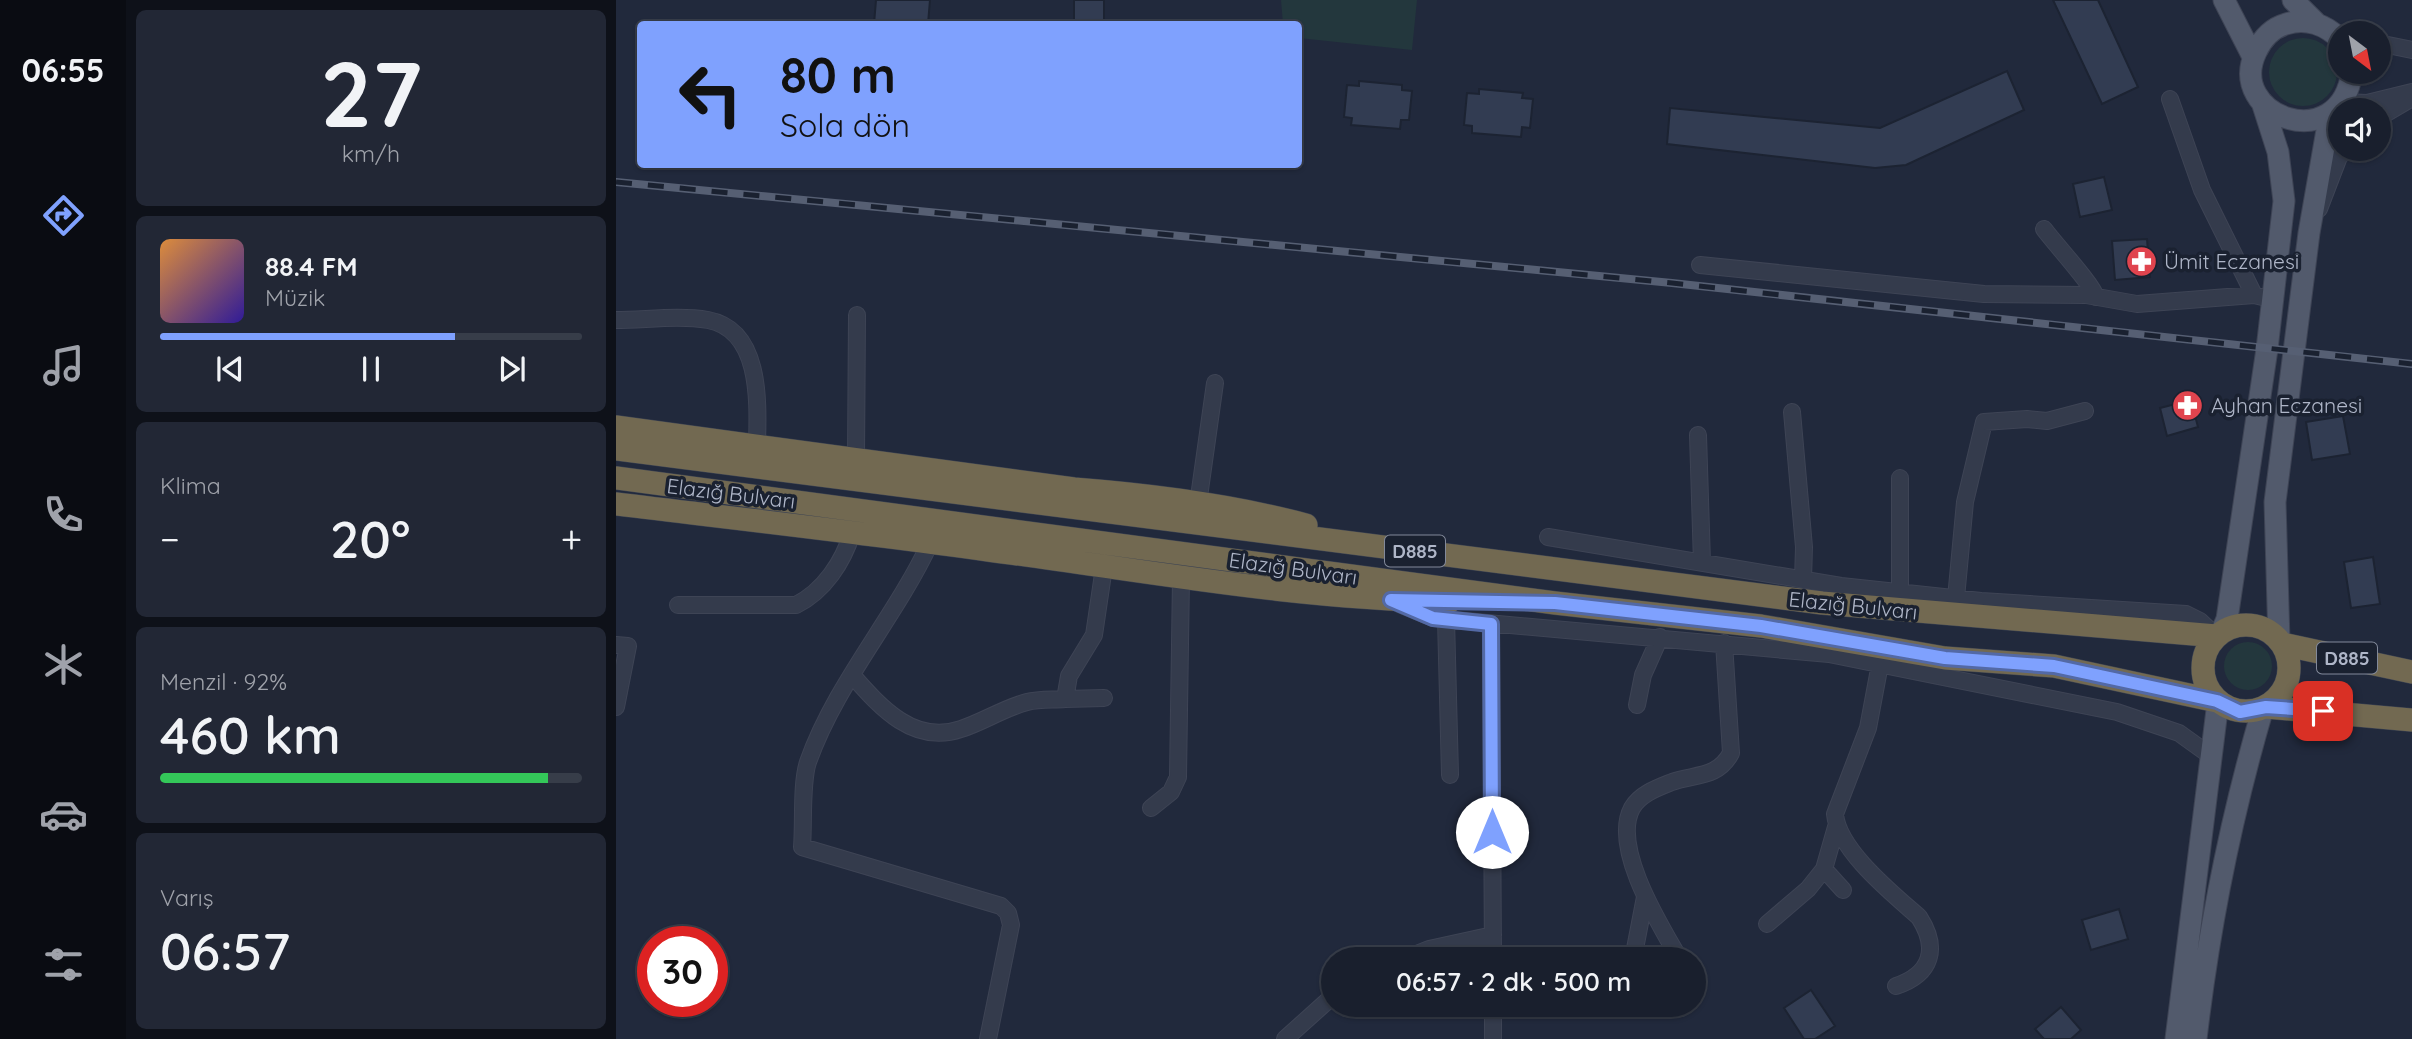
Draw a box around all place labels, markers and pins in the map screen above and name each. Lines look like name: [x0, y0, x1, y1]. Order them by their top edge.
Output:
pharmacy icon: Ümit Eczanesi: [2124, 244, 2158, 278]
place label: Ümit Eczanesi: [2164, 248, 2299, 274]
pharmacy icon: Ayhan Eczanesi: [2171, 388, 2205, 422]
place label: Ayhan Eczanesi: [2211, 392, 2362, 418]
pin: [2293, 681, 2353, 741]

